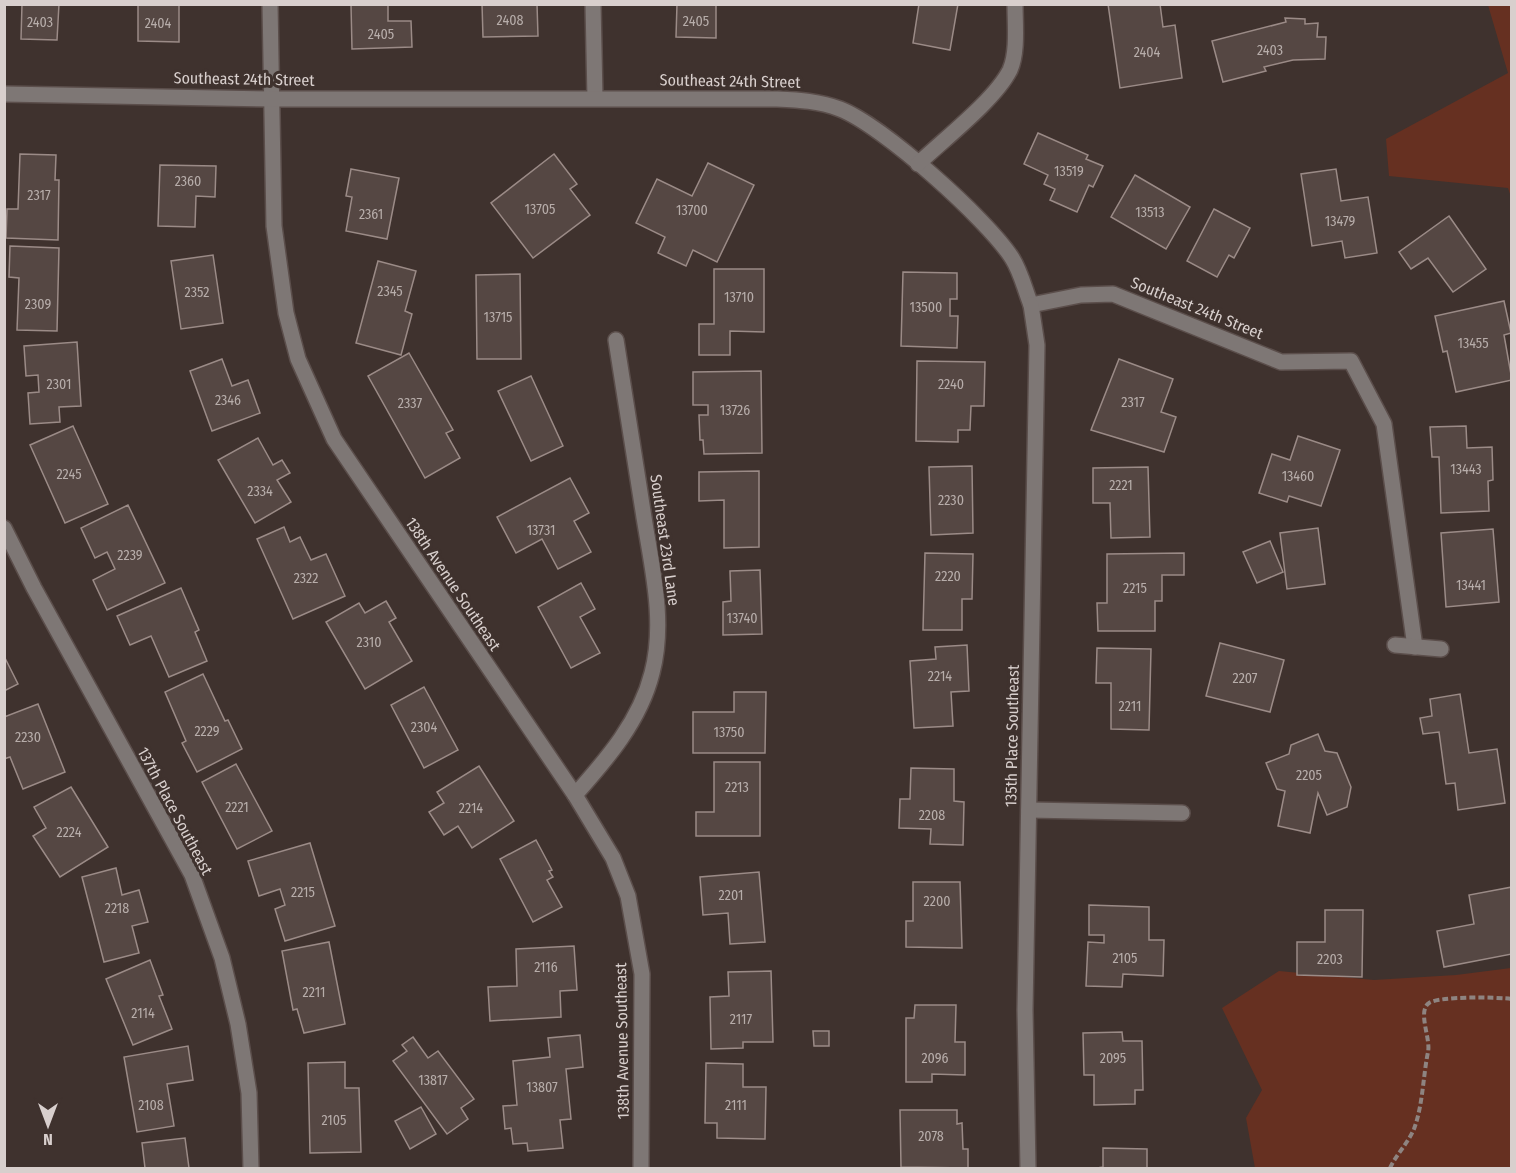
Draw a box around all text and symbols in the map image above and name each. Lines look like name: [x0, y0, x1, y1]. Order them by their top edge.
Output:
house number: 2408: [497, 12, 523, 29]
house number: 2405: [683, 13, 709, 30]
house number: 2403: [27, 14, 53, 31]
house number: 2404: [145, 15, 172, 32]
house number: 2405: [368, 26, 394, 43]
house number: 2403: [1257, 42, 1283, 59]
house number: 2404: [1134, 44, 1161, 61]
street label: Southeast 24th Street: [173, 68, 315, 90]
street label: Southeast 24th Street: [659, 70, 801, 92]
house number: 13519: [1054, 163, 1084, 180]
house number: 2360: [175, 173, 201, 190]
house number: 2317: [27, 187, 51, 204]
house number: 13705: [525, 201, 555, 218]
house number: 13700: [676, 202, 708, 219]
house number: 13513: [1135, 204, 1165, 221]
house number: 2361: [359, 206, 383, 223]
house number: 13479: [1325, 213, 1355, 230]
street label: Southeast 24th Street: [1128, 273, 1267, 343]
house number: 2345: [377, 283, 403, 300]
house number: 2352: [185, 284, 209, 301]
house number: 13710: [724, 289, 754, 306]
house number: 2309: [25, 296, 51, 313]
house number: 13500: [910, 299, 942, 316]
house number: 13715: [483, 309, 513, 326]
house number: 13455: [1457, 335, 1489, 352]
house number: 2301: [47, 376, 71, 393]
house number: 2240: [938, 376, 964, 393]
house number: 2346: [215, 392, 241, 409]
house number: 2317: [1121, 394, 1145, 411]
house number: 2337: [398, 395, 423, 412]
house number: 13726: [720, 402, 750, 419]
house number: 13443: [1450, 461, 1482, 478]
house number: 2245: [56, 466, 82, 483]
house number: 13460: [1282, 468, 1314, 485]
street label: Southeast 23rd Lane: [646, 473, 684, 607]
house number: 2221: [1109, 477, 1133, 494]
house number: 2334: [247, 483, 273, 500]
house number: 2230: [938, 492, 964, 509]
street label: 138th Avenue Southeast: [401, 514, 505, 655]
house number: 13731: [527, 522, 555, 539]
house number: 2239: [117, 547, 143, 564]
house number: 2220: [935, 568, 961, 585]
house number: 2322: [294, 570, 318, 587]
house number: 13441: [1456, 577, 1486, 594]
house number: 2215: [1123, 580, 1147, 597]
house number: 13740: [727, 610, 757, 627]
house number: 2310: [357, 634, 381, 651]
street label: 135th Place Southeast: [1001, 664, 1023, 807]
house number: 2214: [928, 668, 952, 685]
house number: 2207: [1232, 670, 1258, 687]
house number: 2211: [1119, 698, 1141, 715]
house number: 2304: [411, 719, 437, 736]
house number: 2229: [194, 723, 220, 740]
house number: 13750: [714, 724, 744, 741]
house number: 2230: [15, 729, 41, 746]
street label: 137th Place Southeast: [133, 744, 217, 879]
house number: 2205: [1296, 767, 1322, 784]
house number: 2213: [725, 779, 749, 796]
house number: 2221: [225, 799, 249, 816]
house number: 2214: [459, 800, 483, 817]
house number: 2208: [919, 807, 945, 824]
house number: 2224: [56, 824, 82, 841]
house number: 2215: [291, 884, 315, 901]
house number: 2201: [719, 887, 743, 904]
house number: 2200: [924, 893, 950, 910]
house number: 2218: [105, 900, 129, 917]
house number: 2105: [1112, 950, 1138, 967]
house number: 2203: [1317, 951, 1343, 968]
house number: 2116: [534, 959, 558, 976]
street label: 138th Avenue Southeast: [611, 962, 633, 1119]
house number: 2211: [303, 984, 325, 1001]
house number: 2114: [131, 1005, 155, 1022]
house number: 2117: [730, 1011, 752, 1028]
house number: 2096: [921, 1050, 949, 1067]
house number: 2095: [1100, 1050, 1126, 1067]
house number: 13817: [418, 1072, 448, 1089]
house number: 13807: [526, 1079, 558, 1096]
north arrow: [18, 1095, 78, 1155]
house number: 2108: [138, 1097, 164, 1114]
house number: 2111: [725, 1097, 747, 1114]
house number: 2105: [321, 1112, 347, 1129]
house number: 2078: [918, 1128, 944, 1145]
text: N: [43, 1130, 53, 1149]

